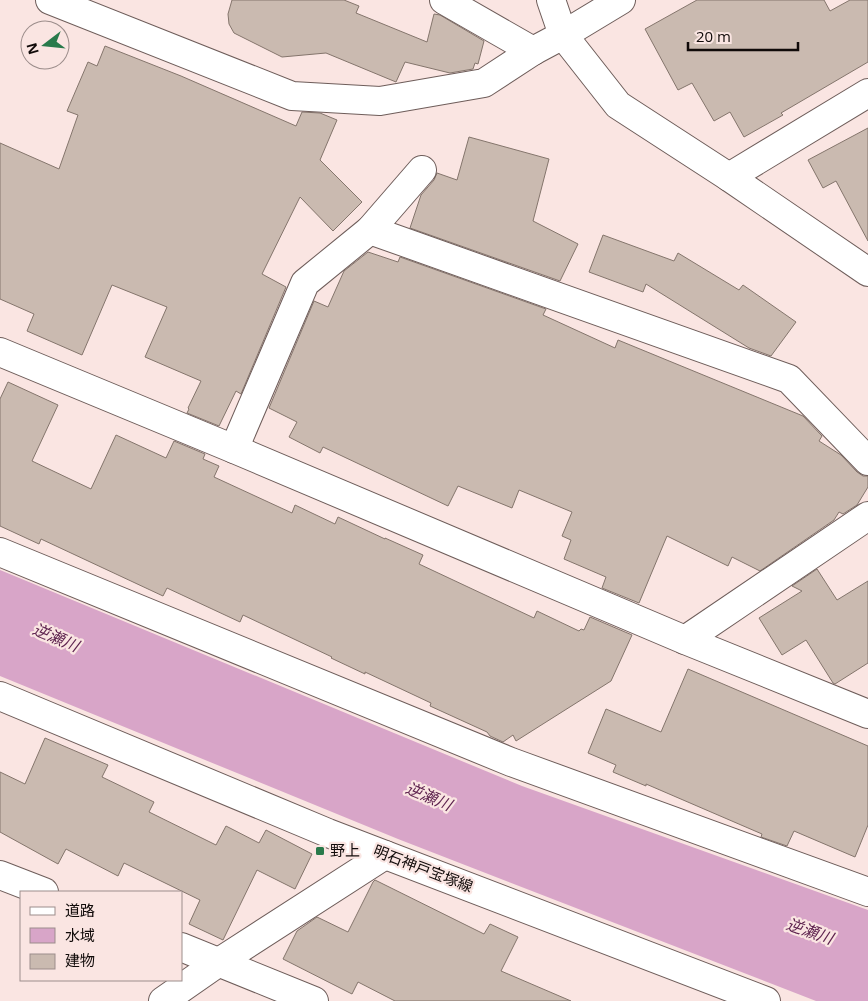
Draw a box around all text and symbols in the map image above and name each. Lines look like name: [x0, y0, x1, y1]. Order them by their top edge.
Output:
north arrow: [20, 20, 70, 70]
scale bar: [688, 20, 798, 52]
text: 20 m: [696, 26, 731, 46]
text: N: [21, 41, 43, 57]
water label: 逆瀬川: [30, 617, 84, 657]
water label: 逆瀬川: [403, 776, 457, 816]
place label: 野上: [330, 840, 360, 860]
street label: 明石神戸宝塚線: [371, 840, 476, 896]
marker: 野上: [314, 845, 326, 857]
legend: [20, 891, 182, 981]
text: 道路: [65, 900, 95, 920]
water label: 逆瀬川: [784, 913, 838, 950]
text: 水域: [65, 925, 95, 945]
text: 建物: [65, 950, 95, 970]

